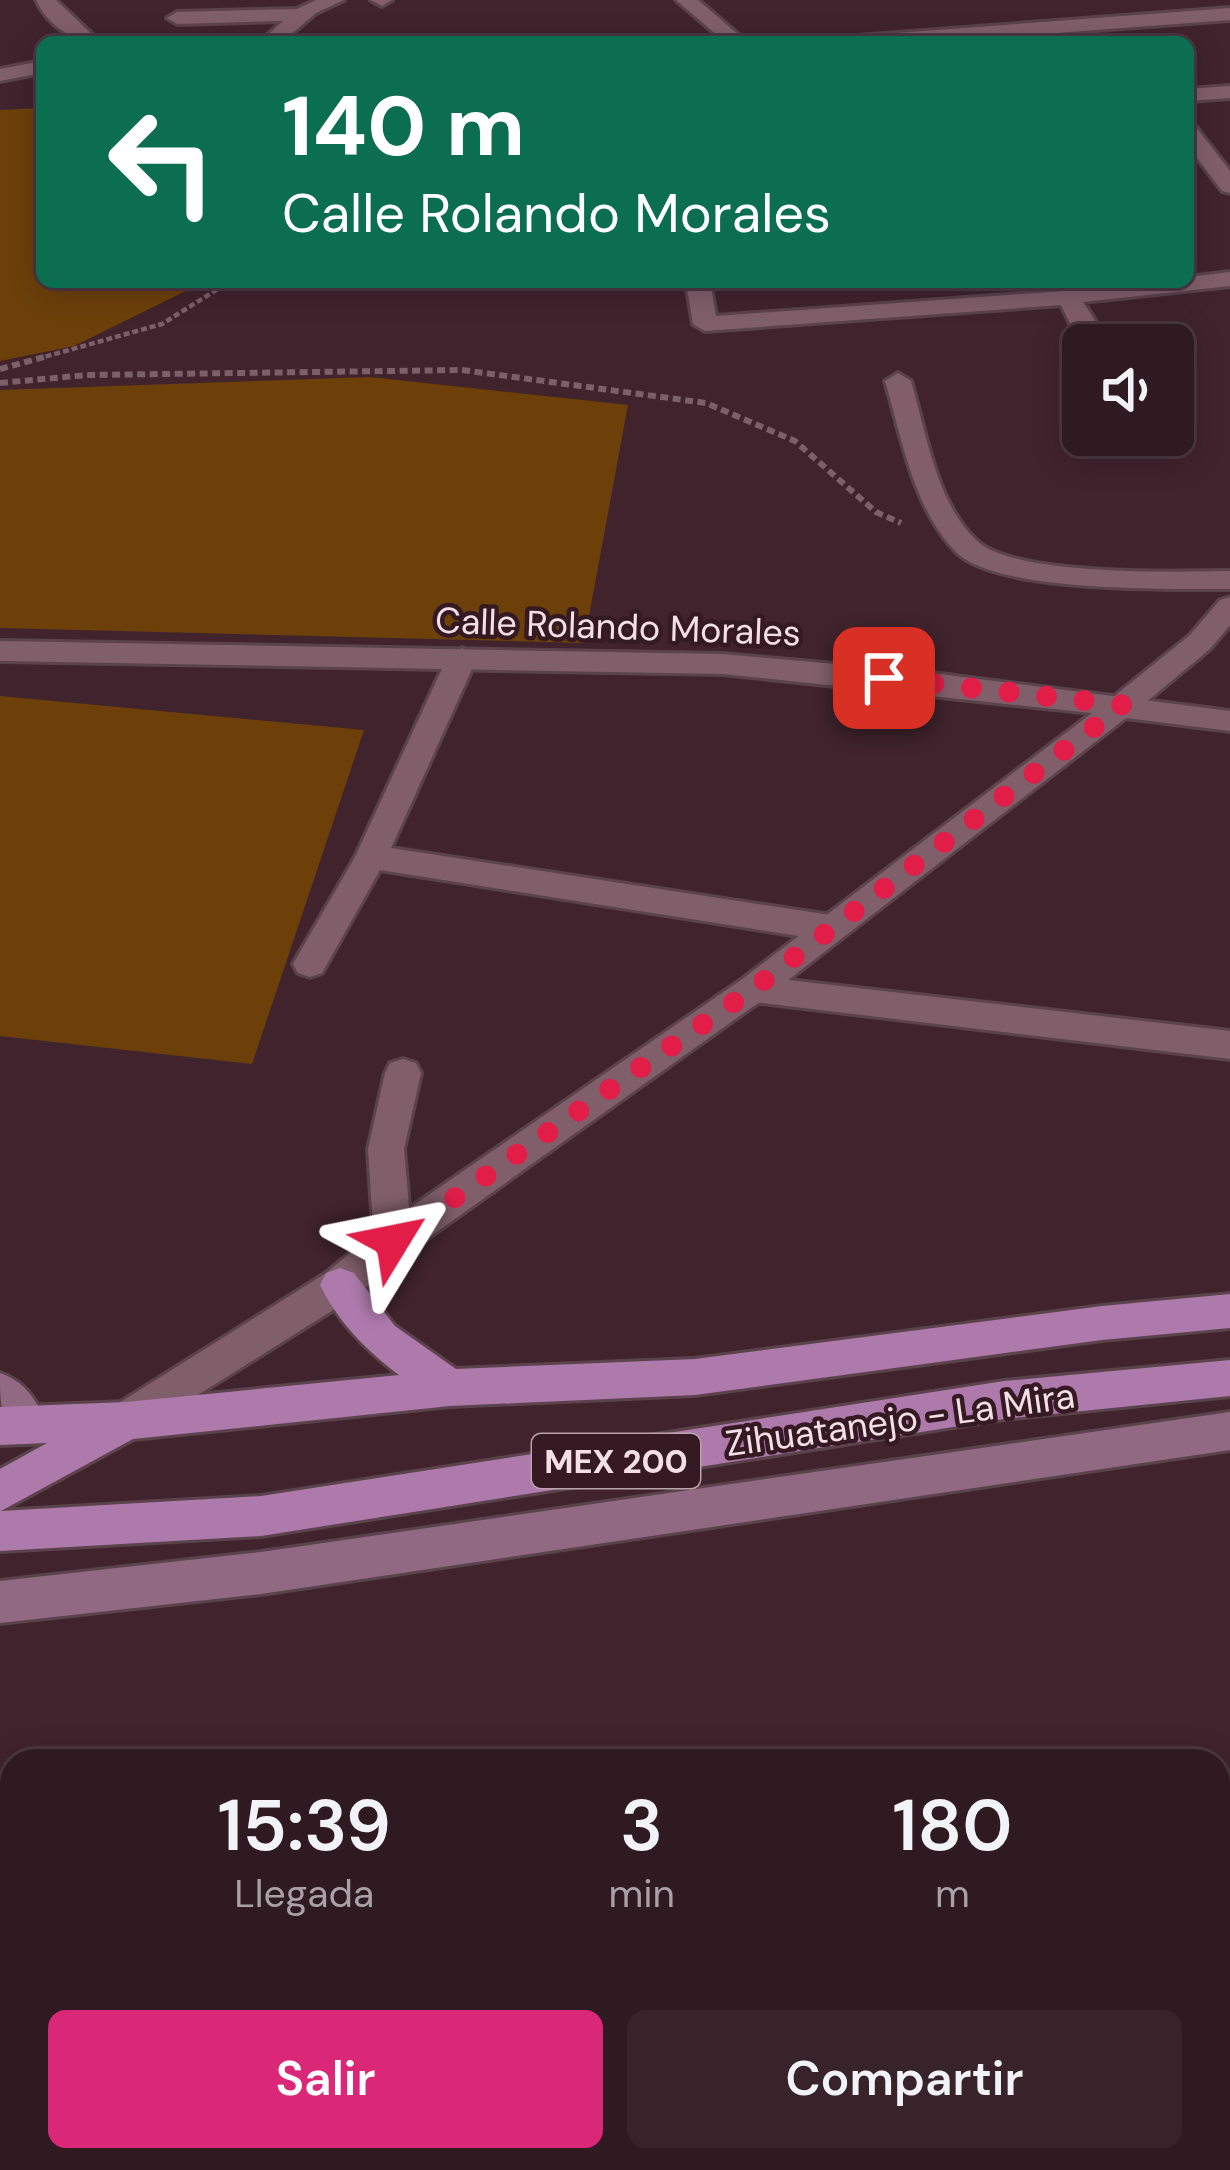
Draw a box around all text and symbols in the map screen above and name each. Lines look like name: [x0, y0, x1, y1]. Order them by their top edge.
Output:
text: 140 m: [282, 72, 525, 181]
icon: left: [84, 84, 240, 240]
text: Calle Rolando Morales: [282, 178, 831, 249]
map controls: [1062, 324, 1194, 456]
button: sound: [1062, 324, 1194, 456]
street label: Calle Rolando Morales: [434, 597, 802, 656]
pin: [833, 627, 935, 729]
icon: arrive: [851, 645, 917, 711]
position arrow: [330, 1178, 456, 1304]
street label: Zihuatanejo - La Mira: [723, 1372, 1078, 1467]
road number: MEX 200: [532, 1434, 700, 1488]
text: 15:39: [217, 1779, 391, 1872]
text: 3: [620, 1779, 663, 1872]
text: 180: [892, 1779, 1013, 1872]
text: Llegada: [234, 1868, 374, 1919]
text: min: [608, 1868, 675, 1919]
text: m: [935, 1868, 970, 1919]
button: Salir: [48, 2010, 603, 2148]
button: Compartir: [627, 2010, 1182, 2148]

